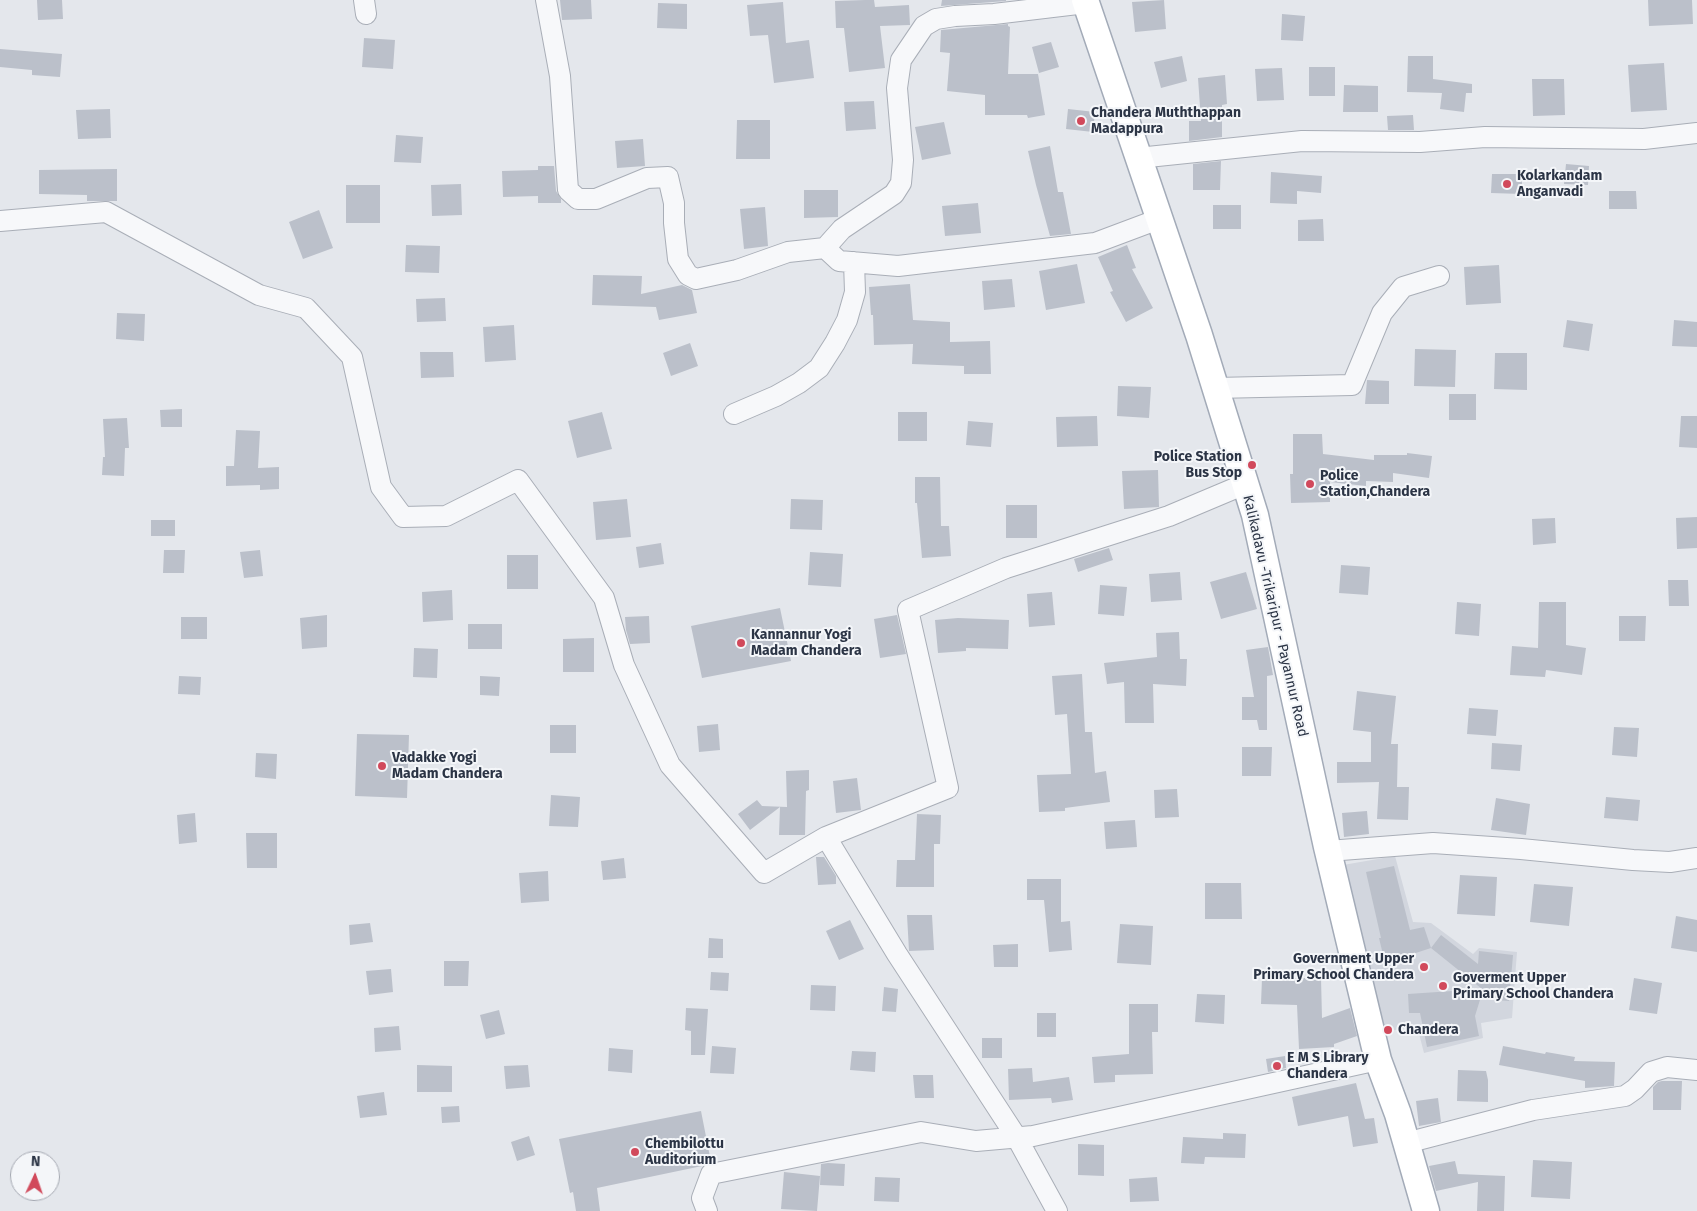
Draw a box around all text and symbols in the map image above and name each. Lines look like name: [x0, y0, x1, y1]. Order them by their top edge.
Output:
place label: Chandera Muththappan Madappura: [1091, 105, 1241, 138]
marker: Chandera Muththappan Madappura: [1075, 115, 1087, 127]
place label: Kolarkandam Anganvadi: [1517, 168, 1602, 200]
marker: Kolarkandam Anganvadi: [1501, 178, 1513, 190]
place label: Police Station Bus Stop: [1154, 449, 1242, 482]
marker: Police Station Bus Stop: [1246, 459, 1258, 471]
place label: Police Station,Chandera: [1320, 468, 1430, 501]
marker: Police Station,Chandera: [1304, 478, 1316, 490]
street label: Kalikadavu -Trikaripur - Payannur Road: [1239, 493, 1311, 739]
place label: Kannannur Yogi Madam Chandera: [751, 627, 862, 660]
marker: Kannannur Yogi Madam Chandera: [735, 637, 747, 649]
place label: Vadakke Yogi Madam Chandera: [392, 750, 503, 782]
marker: Vadakke Yogi Madam Chandera: [376, 760, 388, 772]
place label: Government Upper Primary School Chandera: [1253, 951, 1414, 984]
marker: Government Upper Primary School Chandera: [1418, 961, 1430, 973]
place label: Goverment Upper Primary School Chandera: [1453, 970, 1614, 1002]
marker: Goverment Upper Primary School Chandera: [1437, 980, 1449, 992]
place label: Chandera: [1398, 1022, 1459, 1038]
marker: Chandera: [1382, 1024, 1394, 1036]
place label: E M S Library Chandera: [1287, 1050, 1368, 1082]
marker: E M S Library Chandera: [1271, 1060, 1283, 1072]
place label: Chembilottu Auditorium: [645, 1136, 724, 1168]
marker: Chembilottu Auditorium: [629, 1146, 641, 1158]
north arrow: [10, 1151, 60, 1201]
text: N: [31, 1153, 41, 1170]

